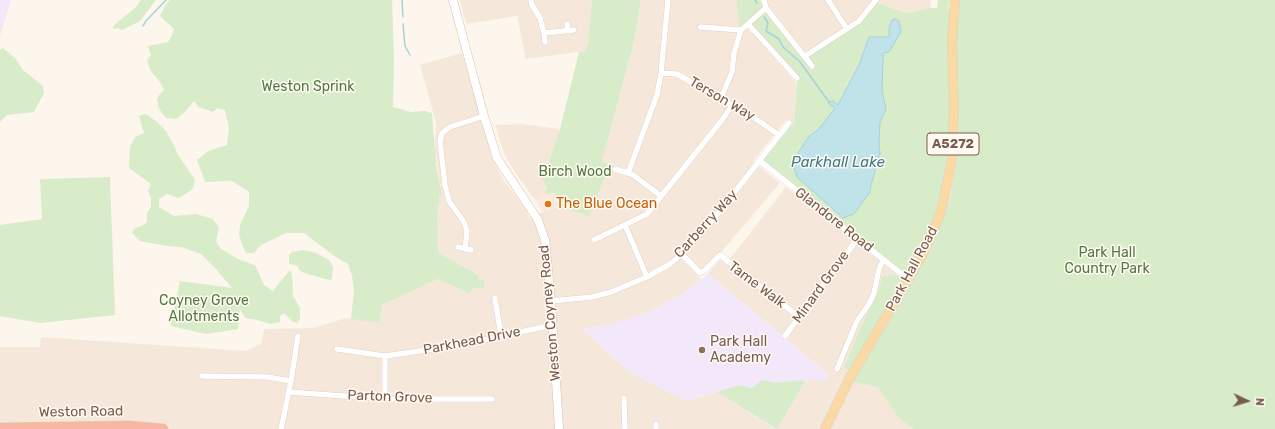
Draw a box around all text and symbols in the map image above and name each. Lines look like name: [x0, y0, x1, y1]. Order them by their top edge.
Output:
street label: Terson Way: [686, 73, 758, 125]
park label: Weston Sprink: [262, 79, 354, 95]
road number: A5272: [927, 133, 979, 155]
water label: Parkhall Lake: [791, 154, 885, 172]
park label: Birch Wood: [539, 164, 611, 180]
street label: Glandore Road: [791, 184, 877, 256]
street label: Carberry Way: [671, 186, 741, 262]
place label: The Blue Ocean: [556, 196, 657, 212]
marker: The Blue Ocean: [543, 199, 553, 209]
street label: Park Hall Road: [883, 224, 941, 314]
street label: Weston Coyney Road: [536, 244, 564, 382]
park label: Park Hall Country Park: [1064, 245, 1150, 278]
street label: Minard Grove: [789, 247, 853, 327]
street label: Tame Walk: [725, 258, 789, 312]
park label: Coyney Grove Allotments: [159, 293, 249, 326]
street label: Parkhead Drive: [422, 323, 522, 359]
place label: Park Hall Academy: [710, 334, 771, 366]
marker: Park Hall Academy: [697, 345, 707, 355]
north arrow: [1227, 381, 1267, 421]
street label: Parton Grove: [347, 387, 433, 407]
text: N: [1253, 397, 1266, 406]
street label: Weston Road: [39, 403, 123, 421]

